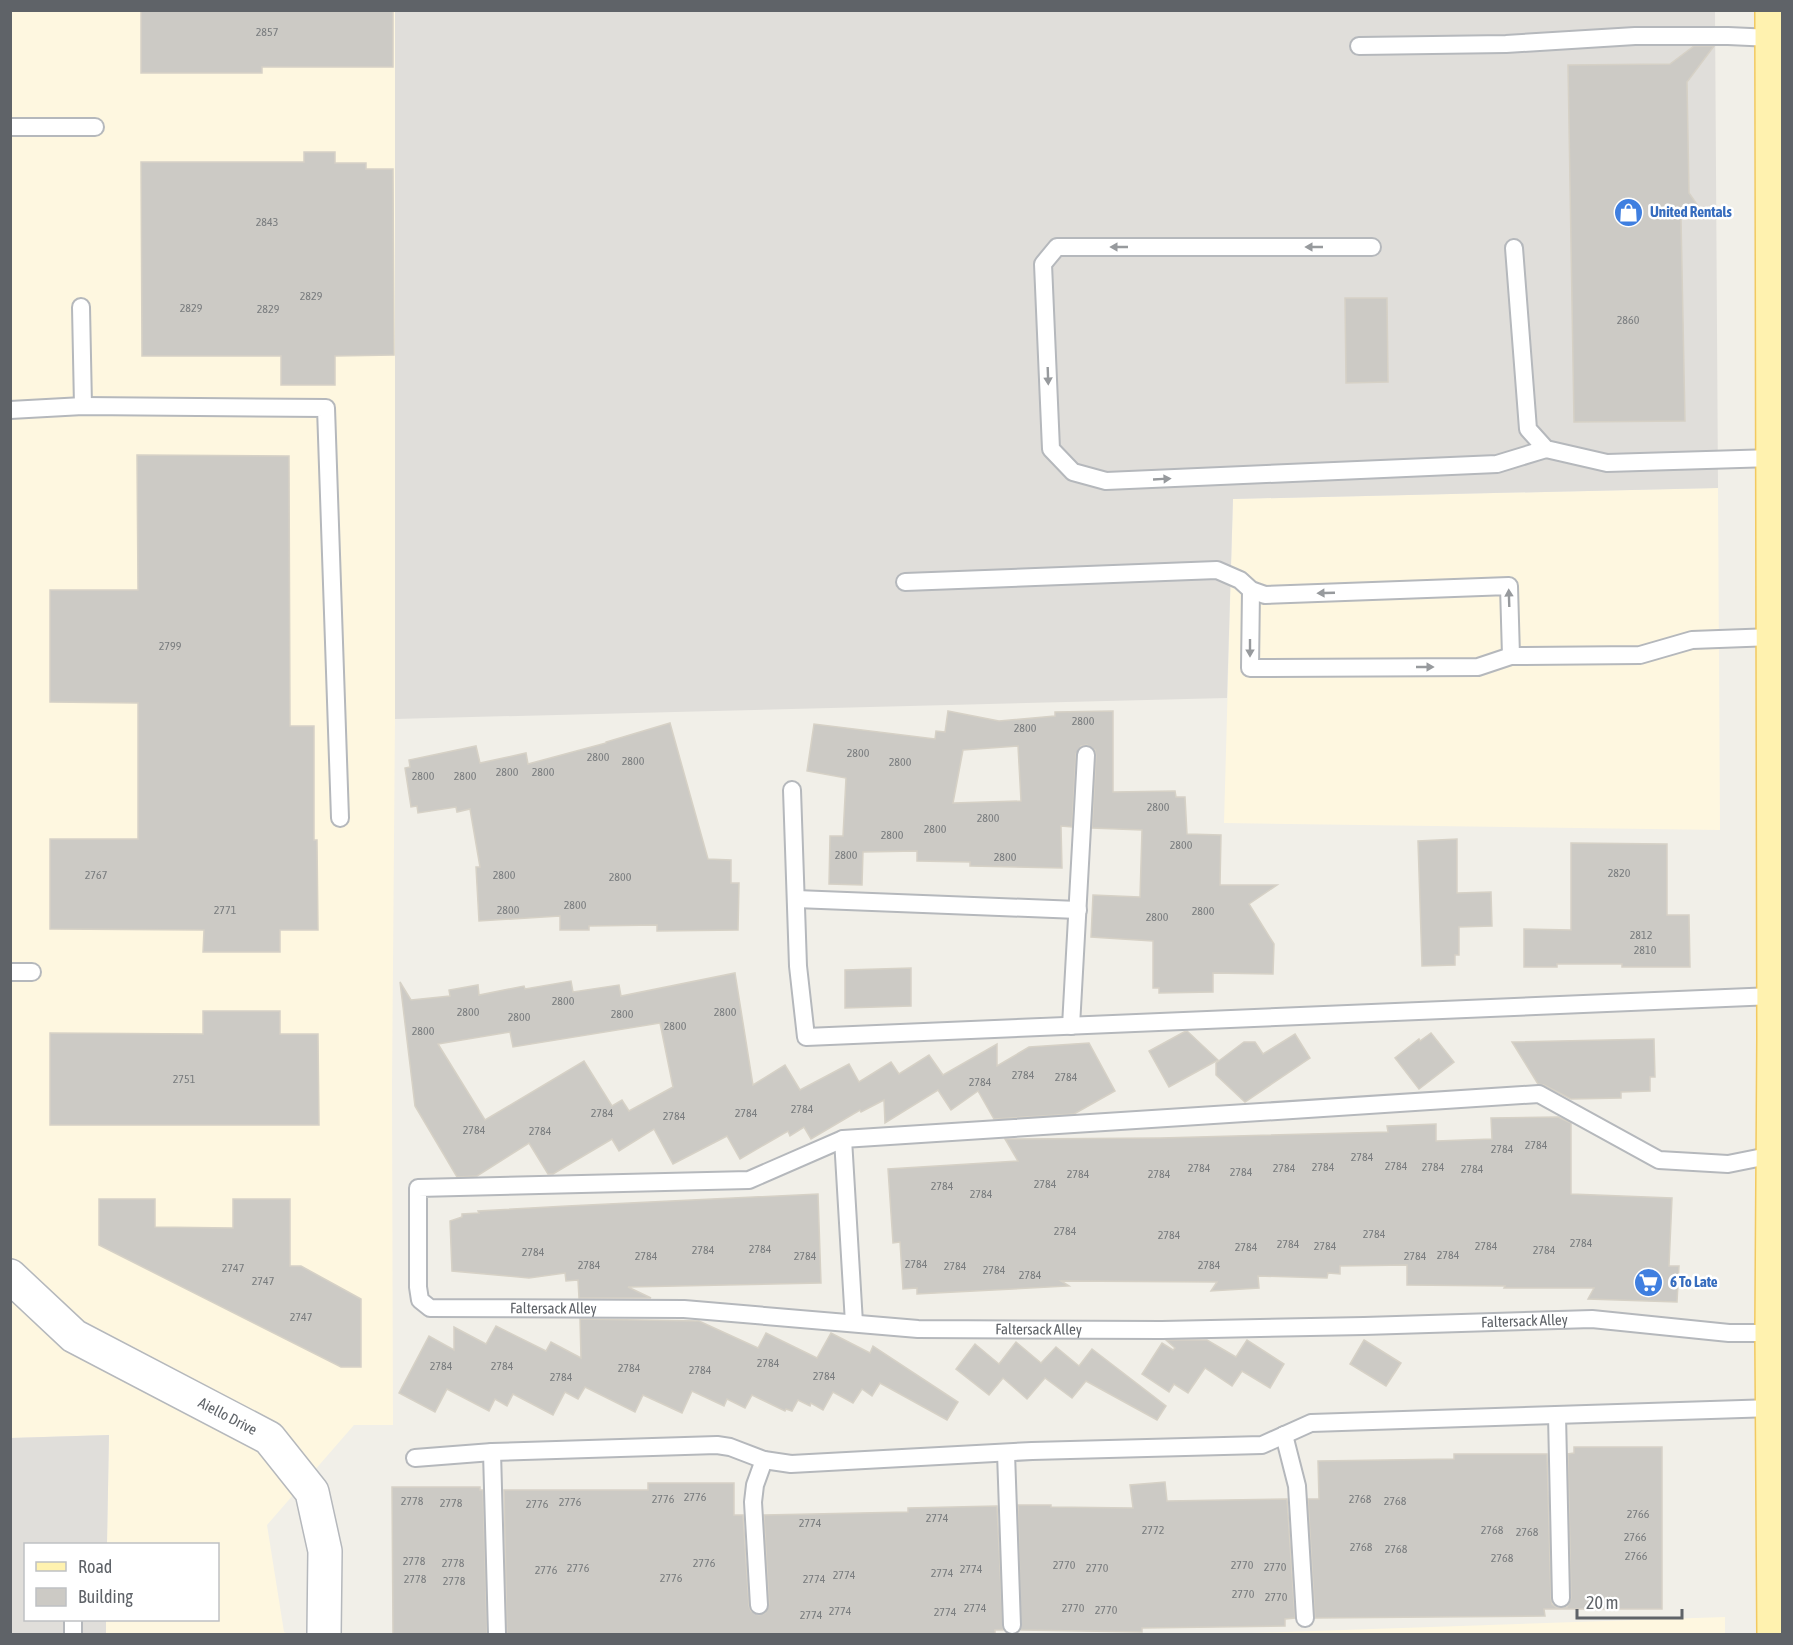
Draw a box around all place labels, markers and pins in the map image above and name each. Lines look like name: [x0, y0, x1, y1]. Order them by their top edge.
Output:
shop icon: United Rentals: [1613, 196, 1645, 228]
place label: United Rentals: [1650, 203, 1733, 220]
supermarket icon: 6 To Late: [1633, 1266, 1665, 1298]
place label: 6 To Late: [1670, 1273, 1718, 1290]

